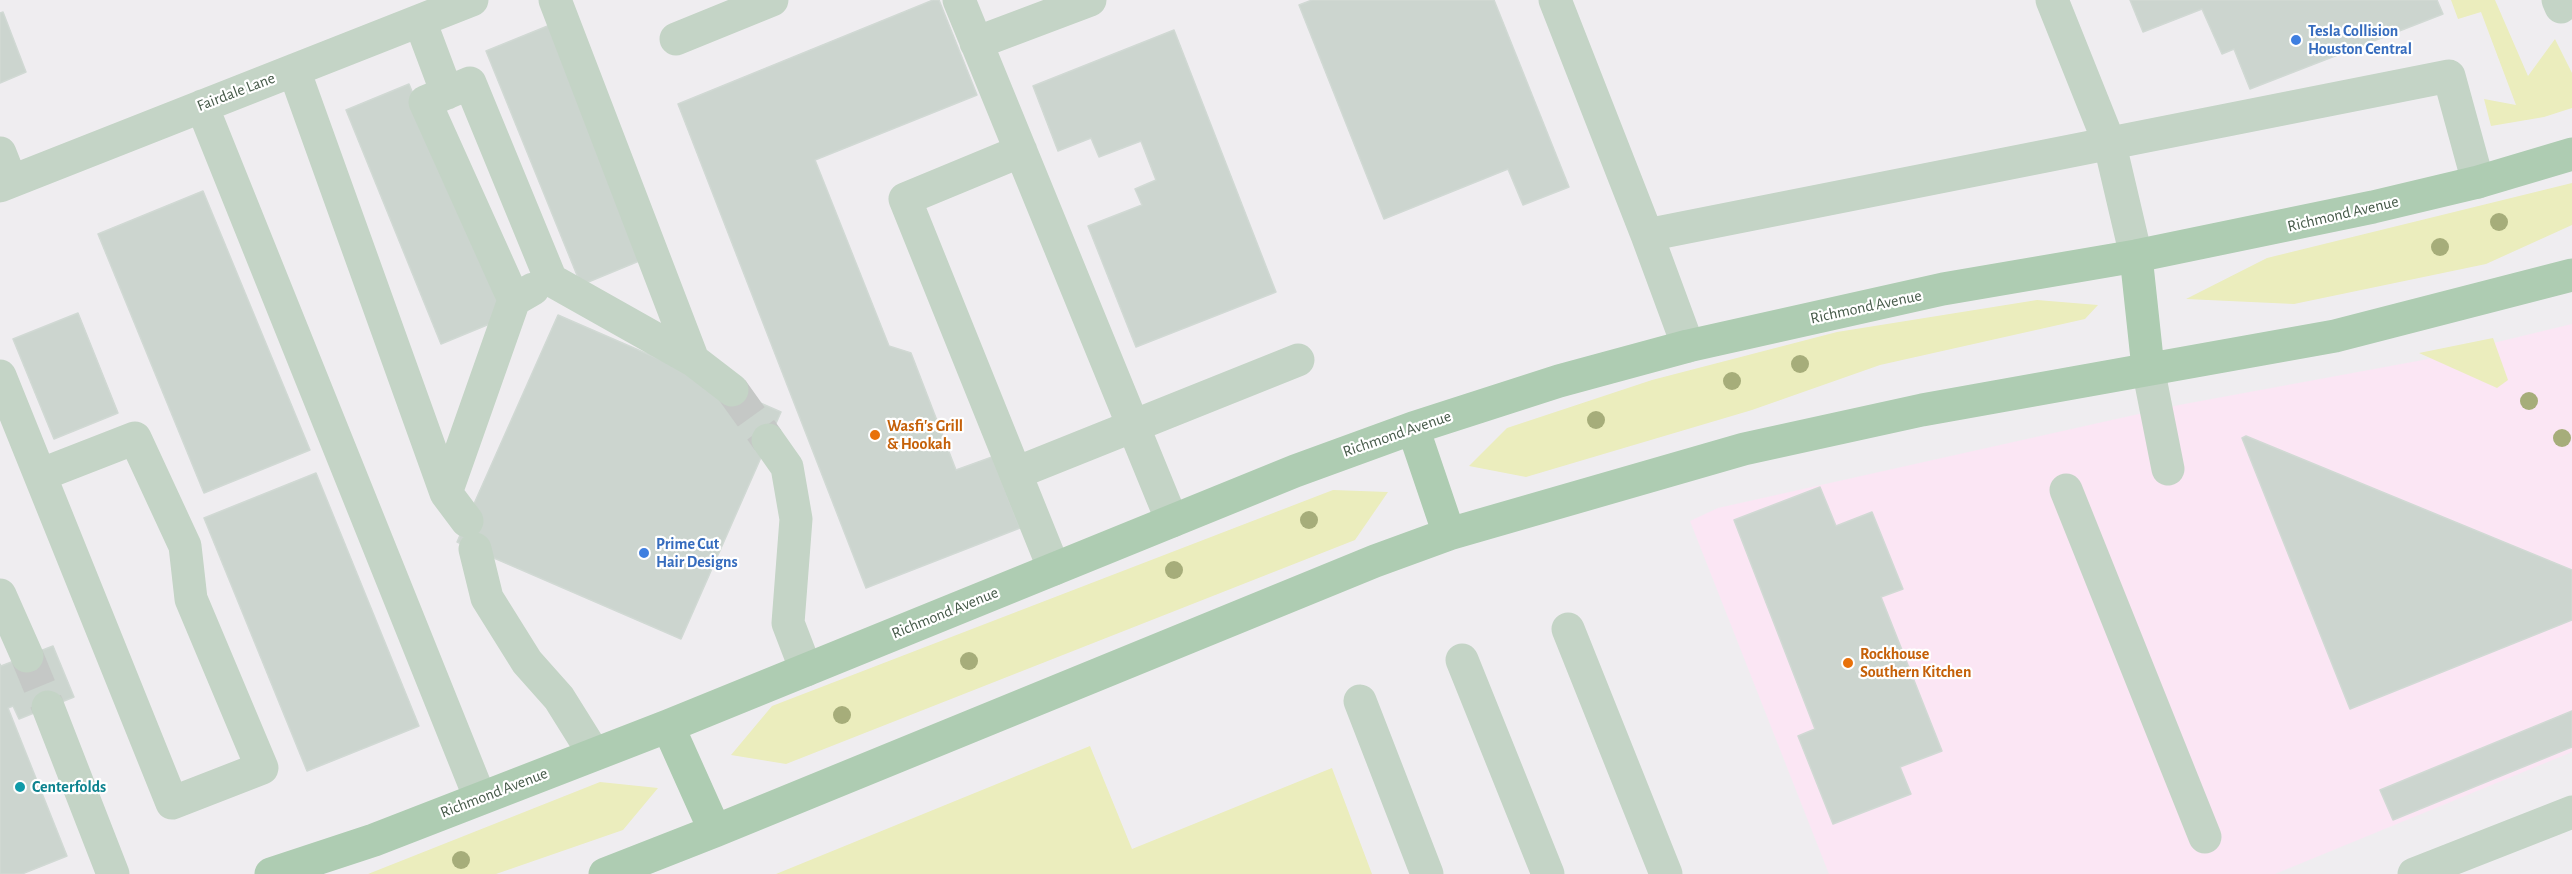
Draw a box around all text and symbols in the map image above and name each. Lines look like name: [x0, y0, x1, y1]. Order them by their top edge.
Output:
place label: Tesla Collision Houston Central: [2308, 21, 2412, 59]
marker: Tesla Collision Houston Central: [2289, 33, 2303, 47]
street label: Fairdale Lane: [194, 68, 278, 116]
street label: Richmond Avenue: [2286, 192, 2400, 236]
street label: Richmond Avenue: [1809, 286, 1923, 328]
street label: Richmond Avenue: [1340, 406, 1454, 462]
place label: Wasfi's Grill & Hookah: [887, 416, 963, 454]
marker: Wasfi's Grill & Hookah: [868, 428, 882, 442]
place label: Prime Cut Hair Designs: [656, 534, 738, 572]
marker: Prime Cut Hair Designs: [637, 546, 651, 560]
street label: Richmond Avenue: [889, 583, 1001, 643]
place label: Rockhouse Southern Kitchen: [1860, 644, 1971, 682]
marker: Rockhouse Southern Kitchen: [1841, 656, 1855, 670]
street label: Richmond Avenue: [438, 764, 550, 822]
place label: Centerfolds: [32, 777, 106, 797]
marker: Centerfolds: [13, 780, 27, 794]

